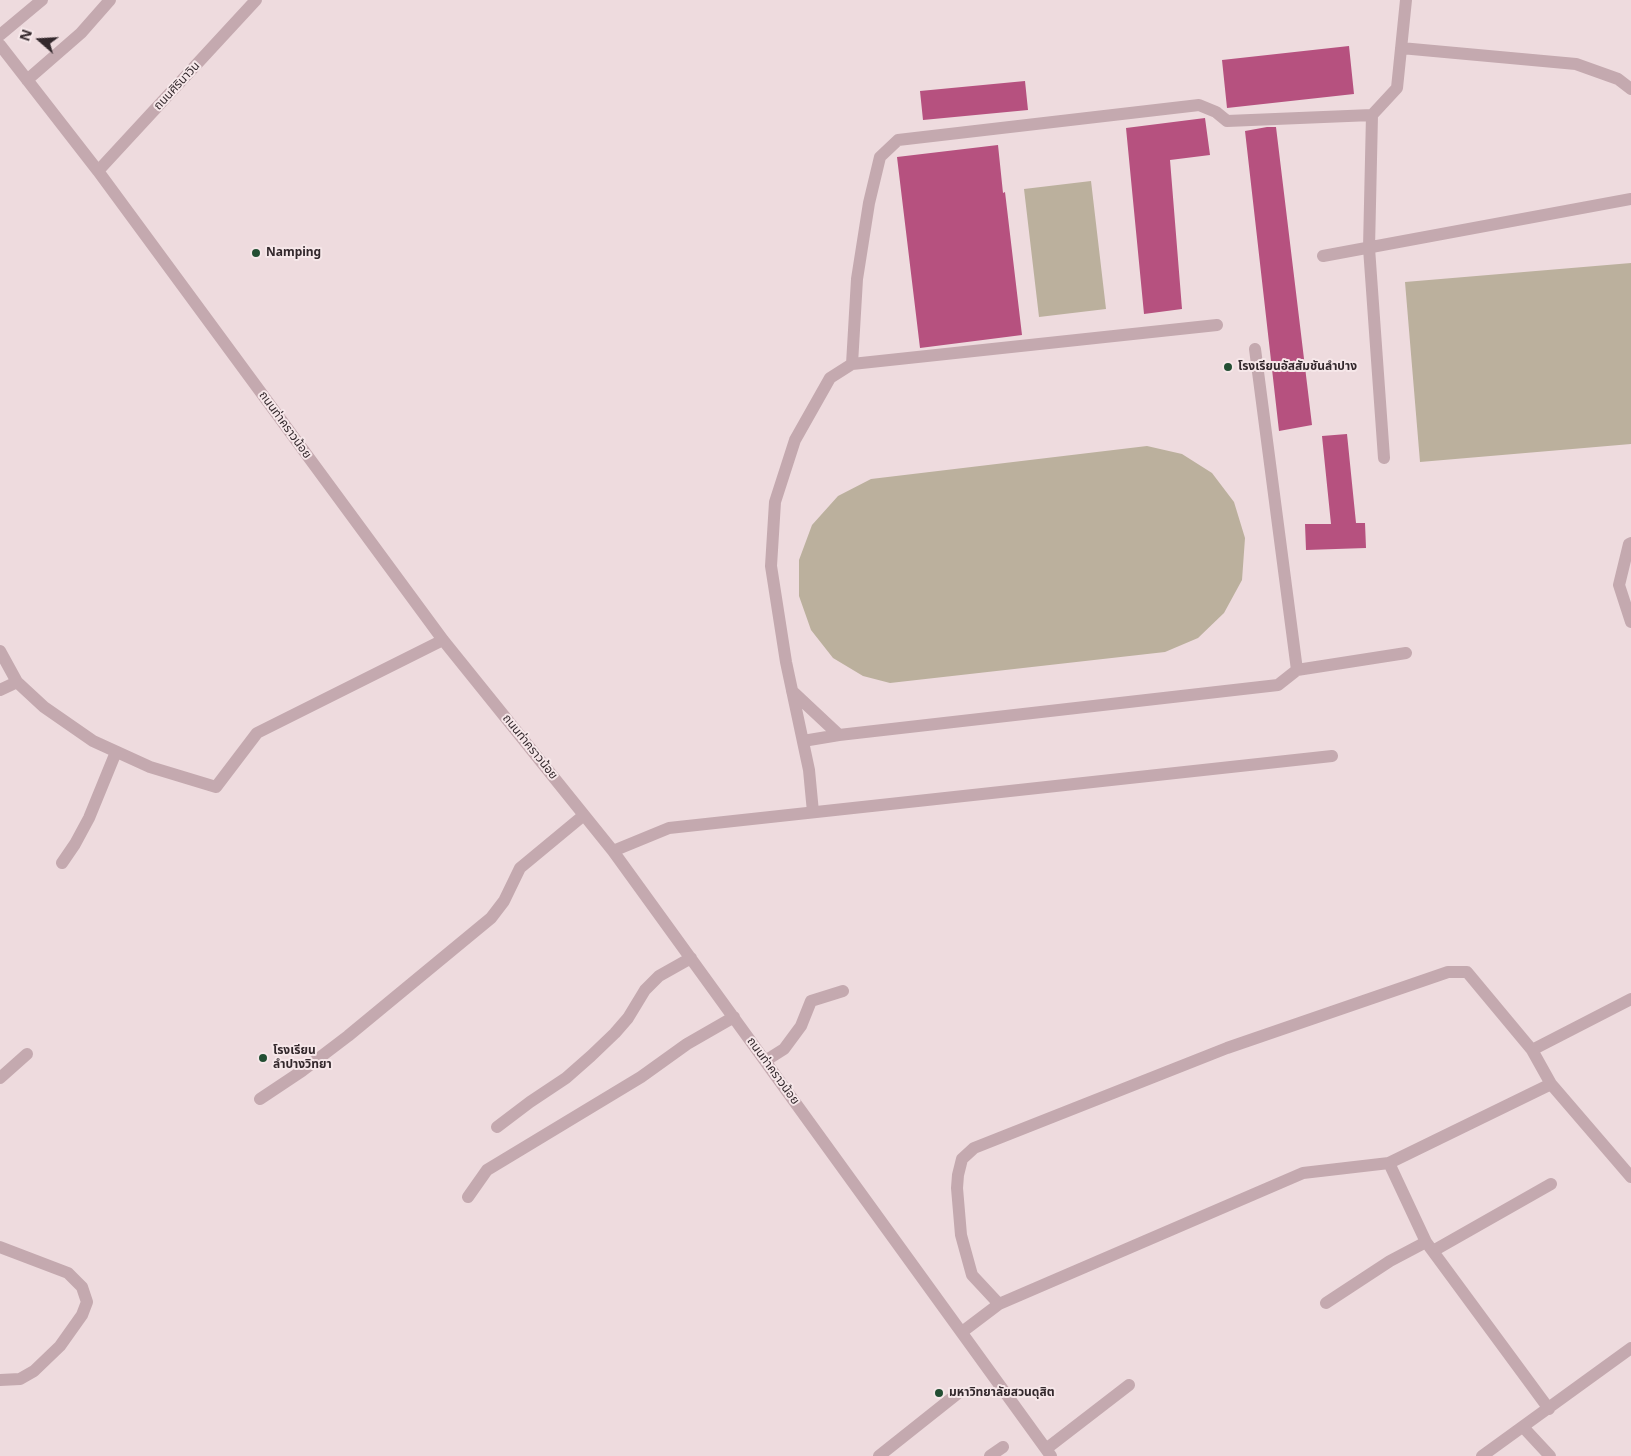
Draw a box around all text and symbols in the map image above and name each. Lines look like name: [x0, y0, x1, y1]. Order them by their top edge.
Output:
north arrow: [15, 15, 65, 65]
text: N: [15, 26, 36, 43]
street label: ถนนศิรินาวิน: [151, 59, 203, 113]
place label: Namping: [266, 246, 321, 260]
marker: Namping: [250, 247, 262, 259]
place label: โรงเรียนอัสสัมชันลำปาง: [1238, 360, 1357, 374]
marker: โรงเรียนอัสสัมชันลำปาง: [1222, 361, 1234, 373]
street label: ถนนท่าคราวน้อย: [256, 389, 314, 461]
street label: ถนนท่าคราวน้อย: [499, 712, 561, 782]
street label: ถนนท่าคราวน้อย: [744, 1035, 802, 1107]
place label: โรงเรียน ลำปางวิทยา: [273, 1044, 332, 1072]
marker: โรงเรียน ลำปางวิทยา: [257, 1052, 269, 1064]
place label: มหาวิทยาลัยสวนดุสิต: [949, 1386, 1054, 1400]
marker: มหาวิทยาลัยสวนดุสิต: [933, 1387, 945, 1399]

